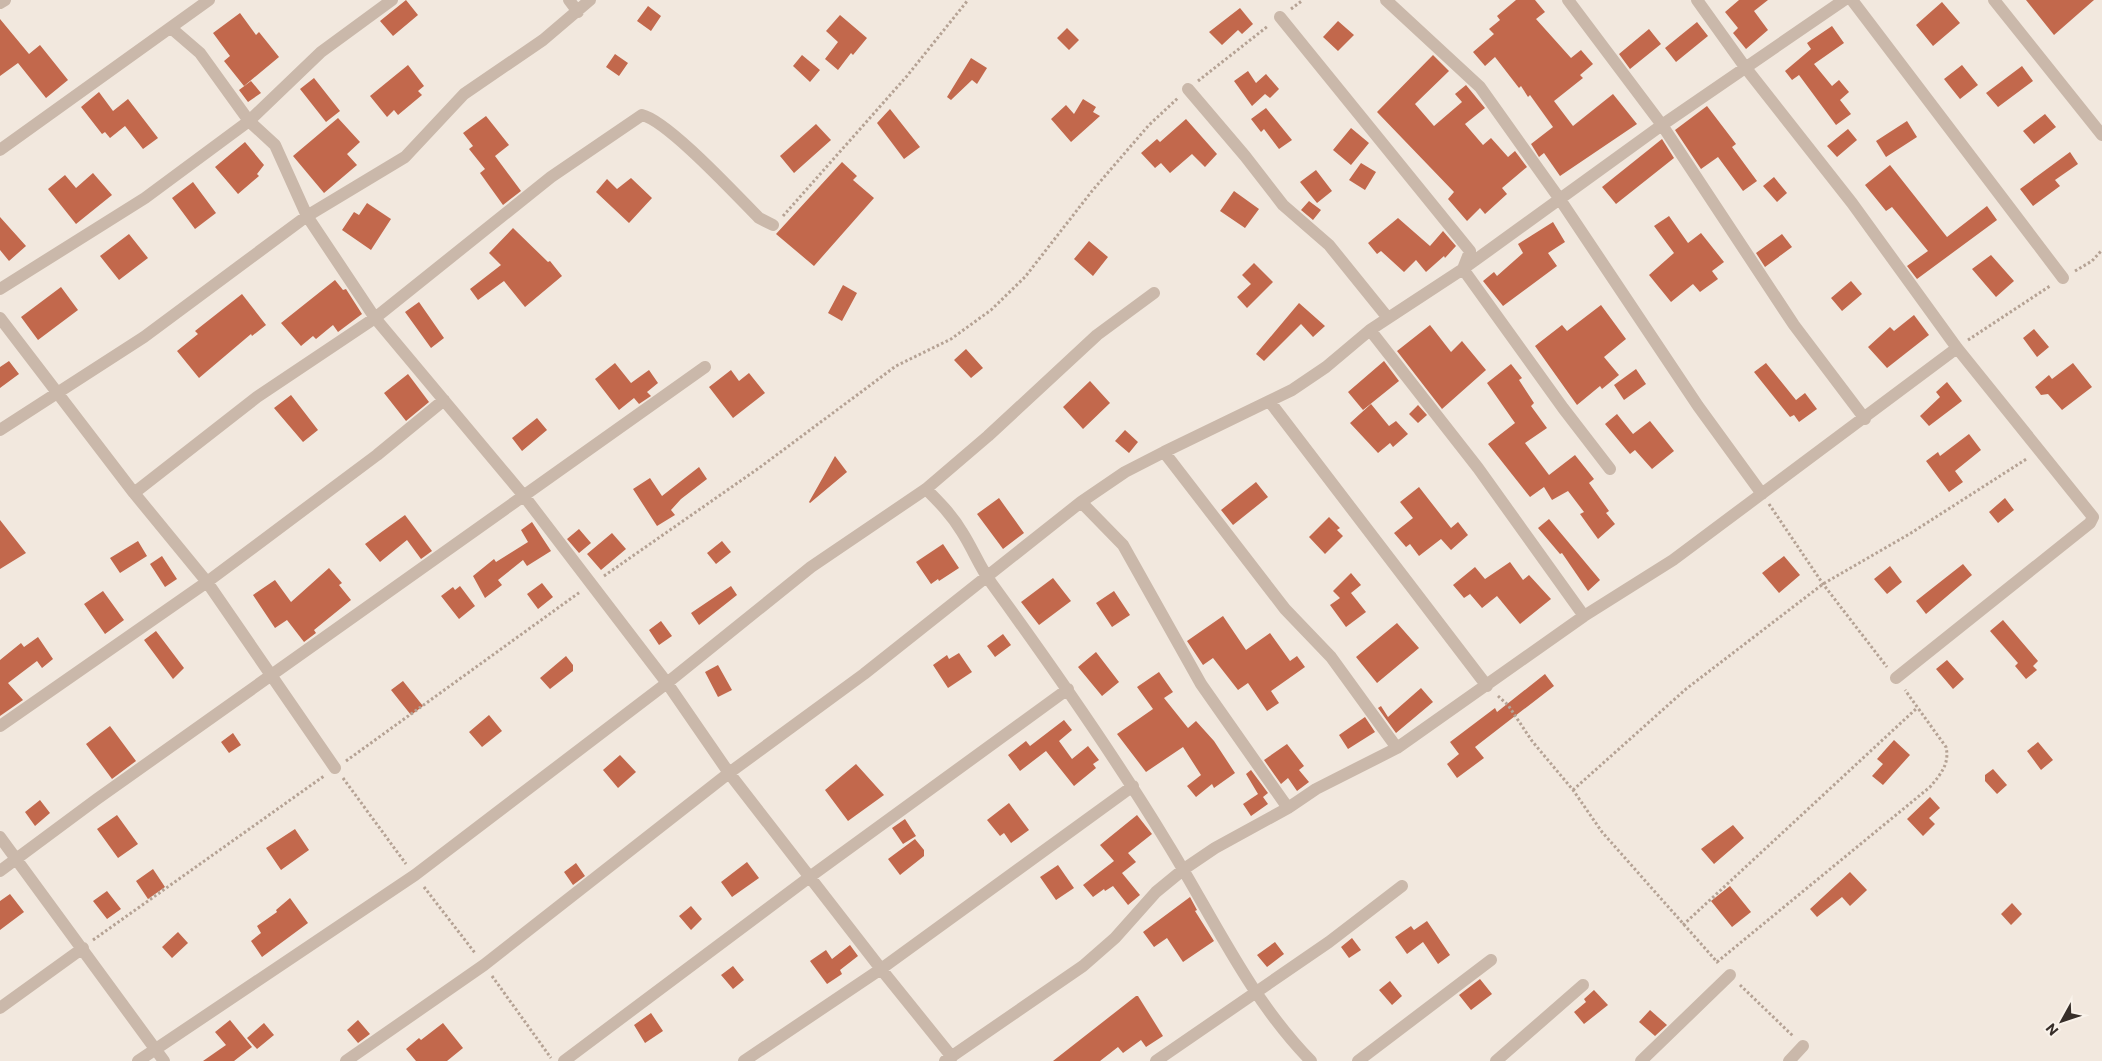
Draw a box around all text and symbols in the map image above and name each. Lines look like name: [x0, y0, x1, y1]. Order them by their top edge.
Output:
north arrow: [2037, 996, 2087, 1046]
text: N: [2042, 1020, 2062, 1039]

